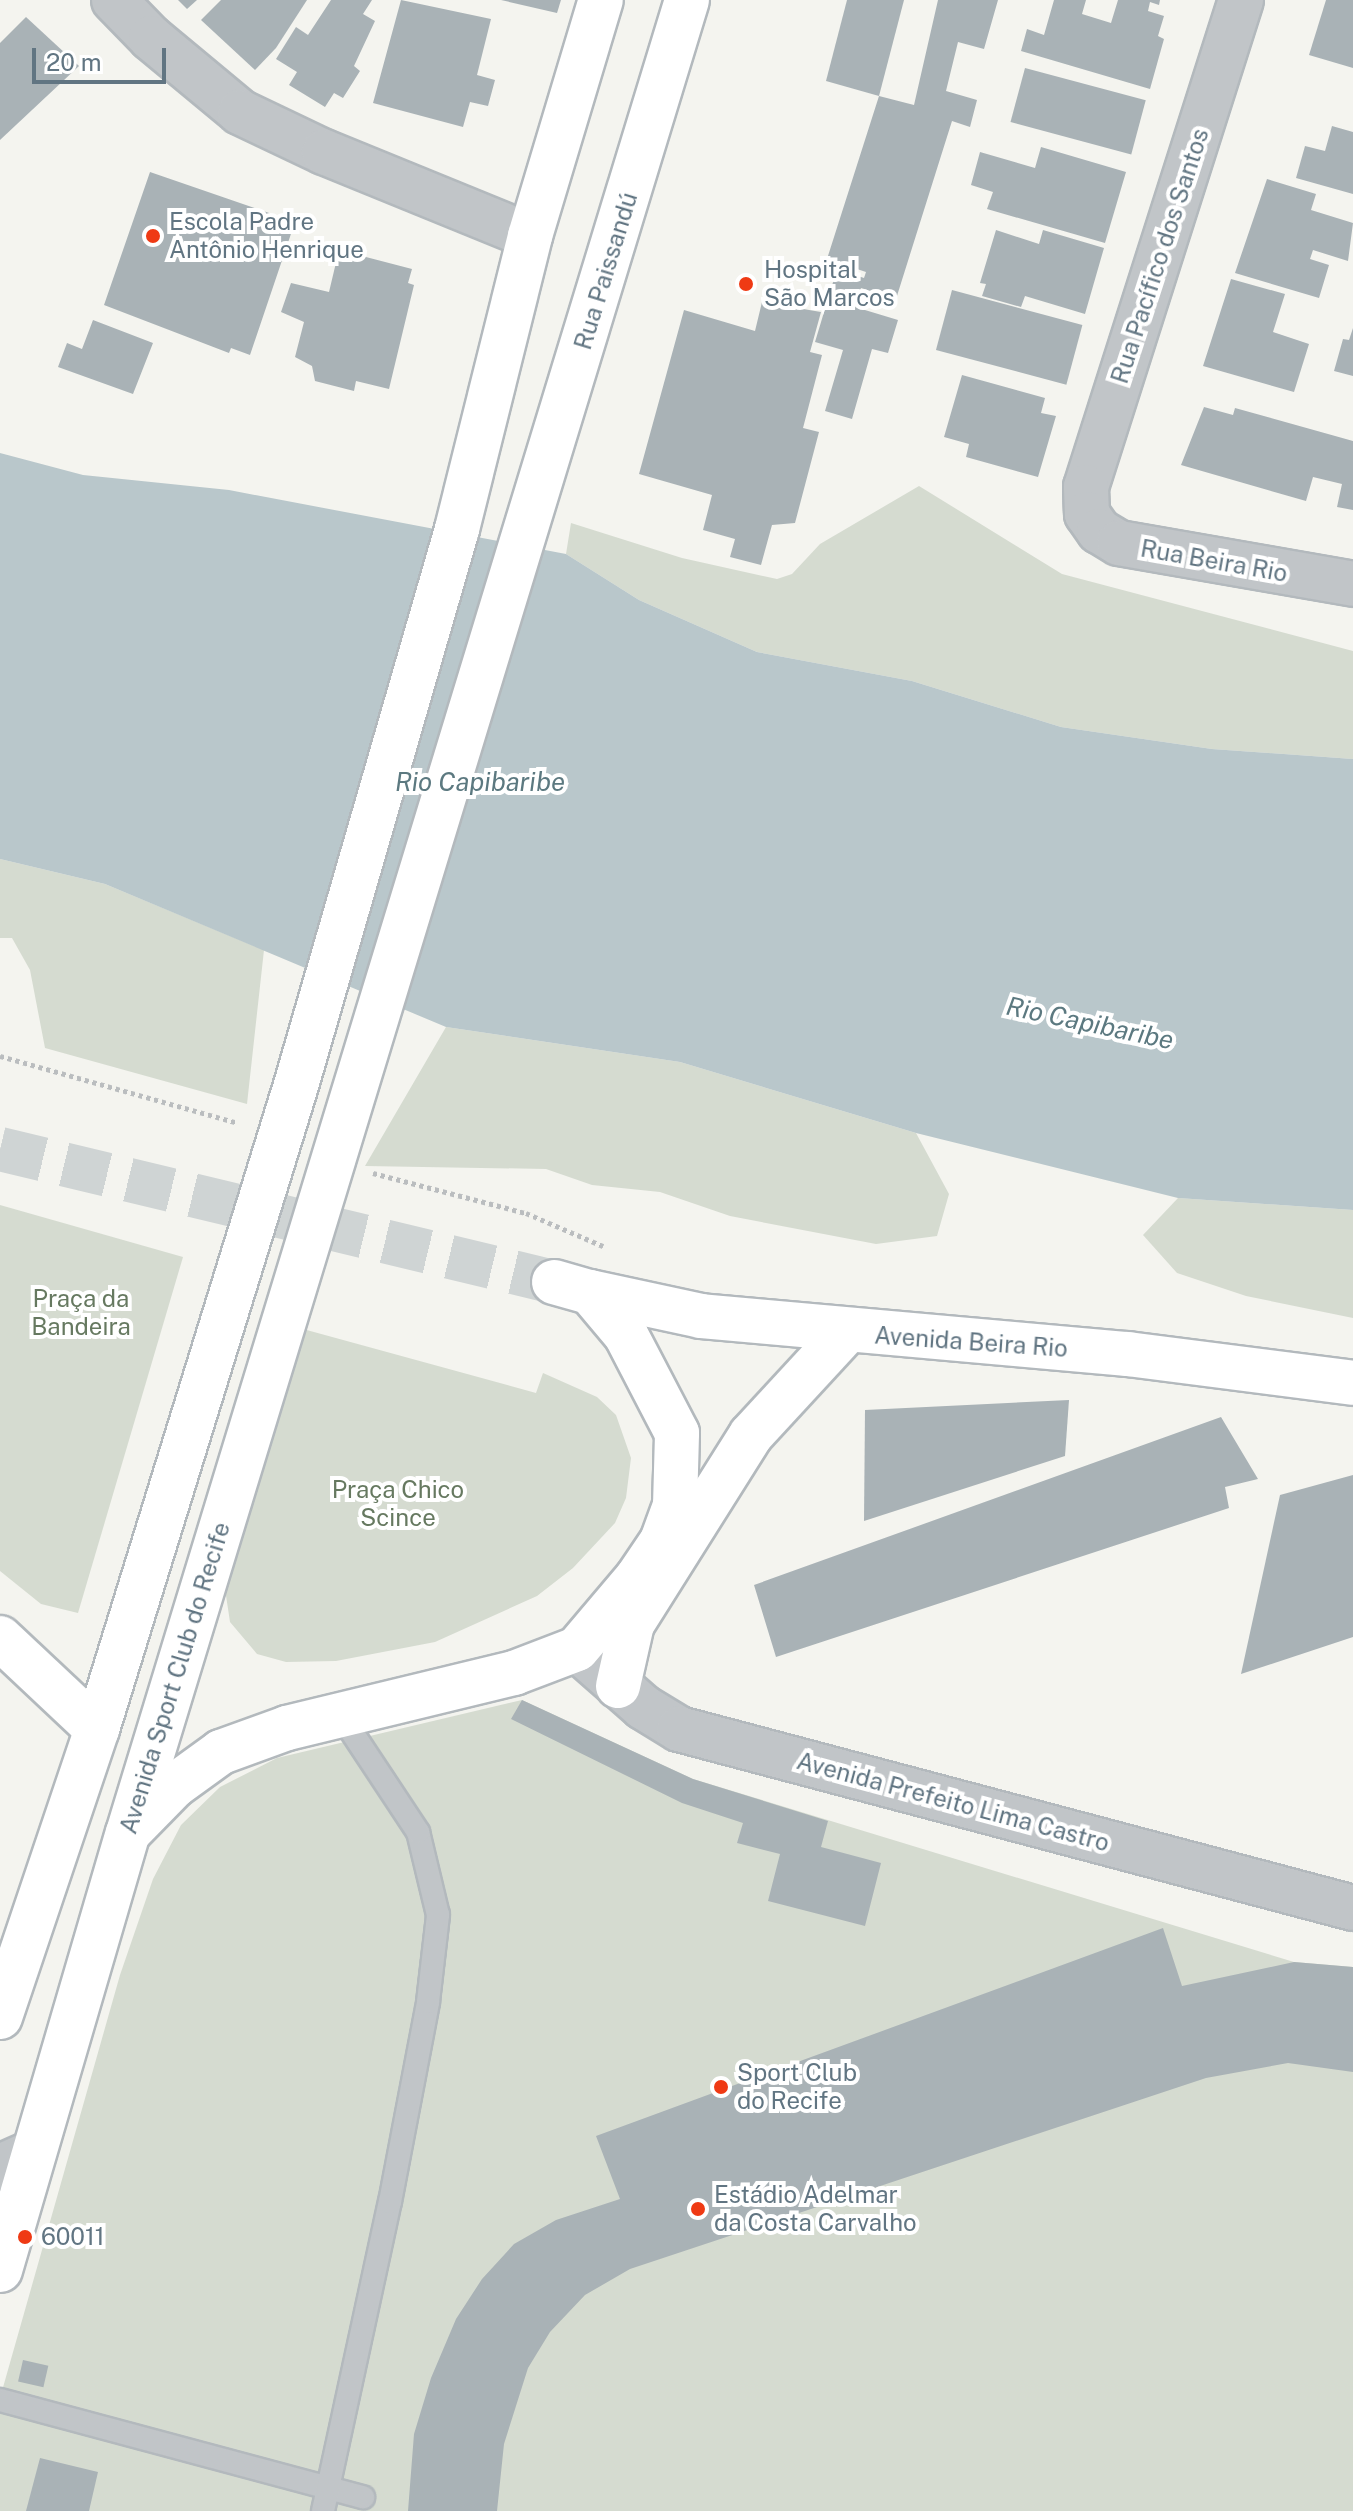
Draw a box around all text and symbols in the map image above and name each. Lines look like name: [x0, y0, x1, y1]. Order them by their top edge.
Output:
scale bar: [36, 32, 170, 82]
text: 20 m: [46, 48, 102, 76]
street label: Rua Pacífico dos Santos: [1105, 125, 1215, 387]
street label: Rua Paissandú: [568, 189, 644, 353]
place label: Escola Padre Antônio Henrique: [169, 208, 364, 264]
marker: Escola Padre Antônio Henrique: [144, 227, 162, 245]
place label: Hospital São Marcos: [764, 256, 895, 312]
marker: Hospital São Marcos: [735, 273, 757, 295]
street label: Rua Beira Rio: [1138, 534, 1290, 588]
water label: Rio Capibaribe: [395, 766, 565, 798]
water label: Rio Capibaribe: [1003, 990, 1177, 1056]
park label: Praça da Bandeira: [31, 1285, 131, 1341]
street label: Avenida Beira Rio: [873, 1321, 1069, 1363]
park label: Praça Chico Scince: [332, 1476, 464, 1532]
street label: Avenida Sport Club do Recife: [114, 1518, 236, 1838]
street label: Avenida Prefeito Lima Castro: [794, 1746, 1112, 1858]
place label: Sport Club do Recife: [737, 2059, 857, 2115]
marker: Sport Club do Recife: [712, 2078, 730, 2096]
place label: Estádio Adelmar da Costa Carvalho: [714, 2181, 917, 2237]
marker: Estádio Adelmar da Costa Carvalho: [689, 2200, 707, 2218]
place label: 60011: [41, 2223, 105, 2251]
marker: 60011: [16, 2228, 34, 2246]

